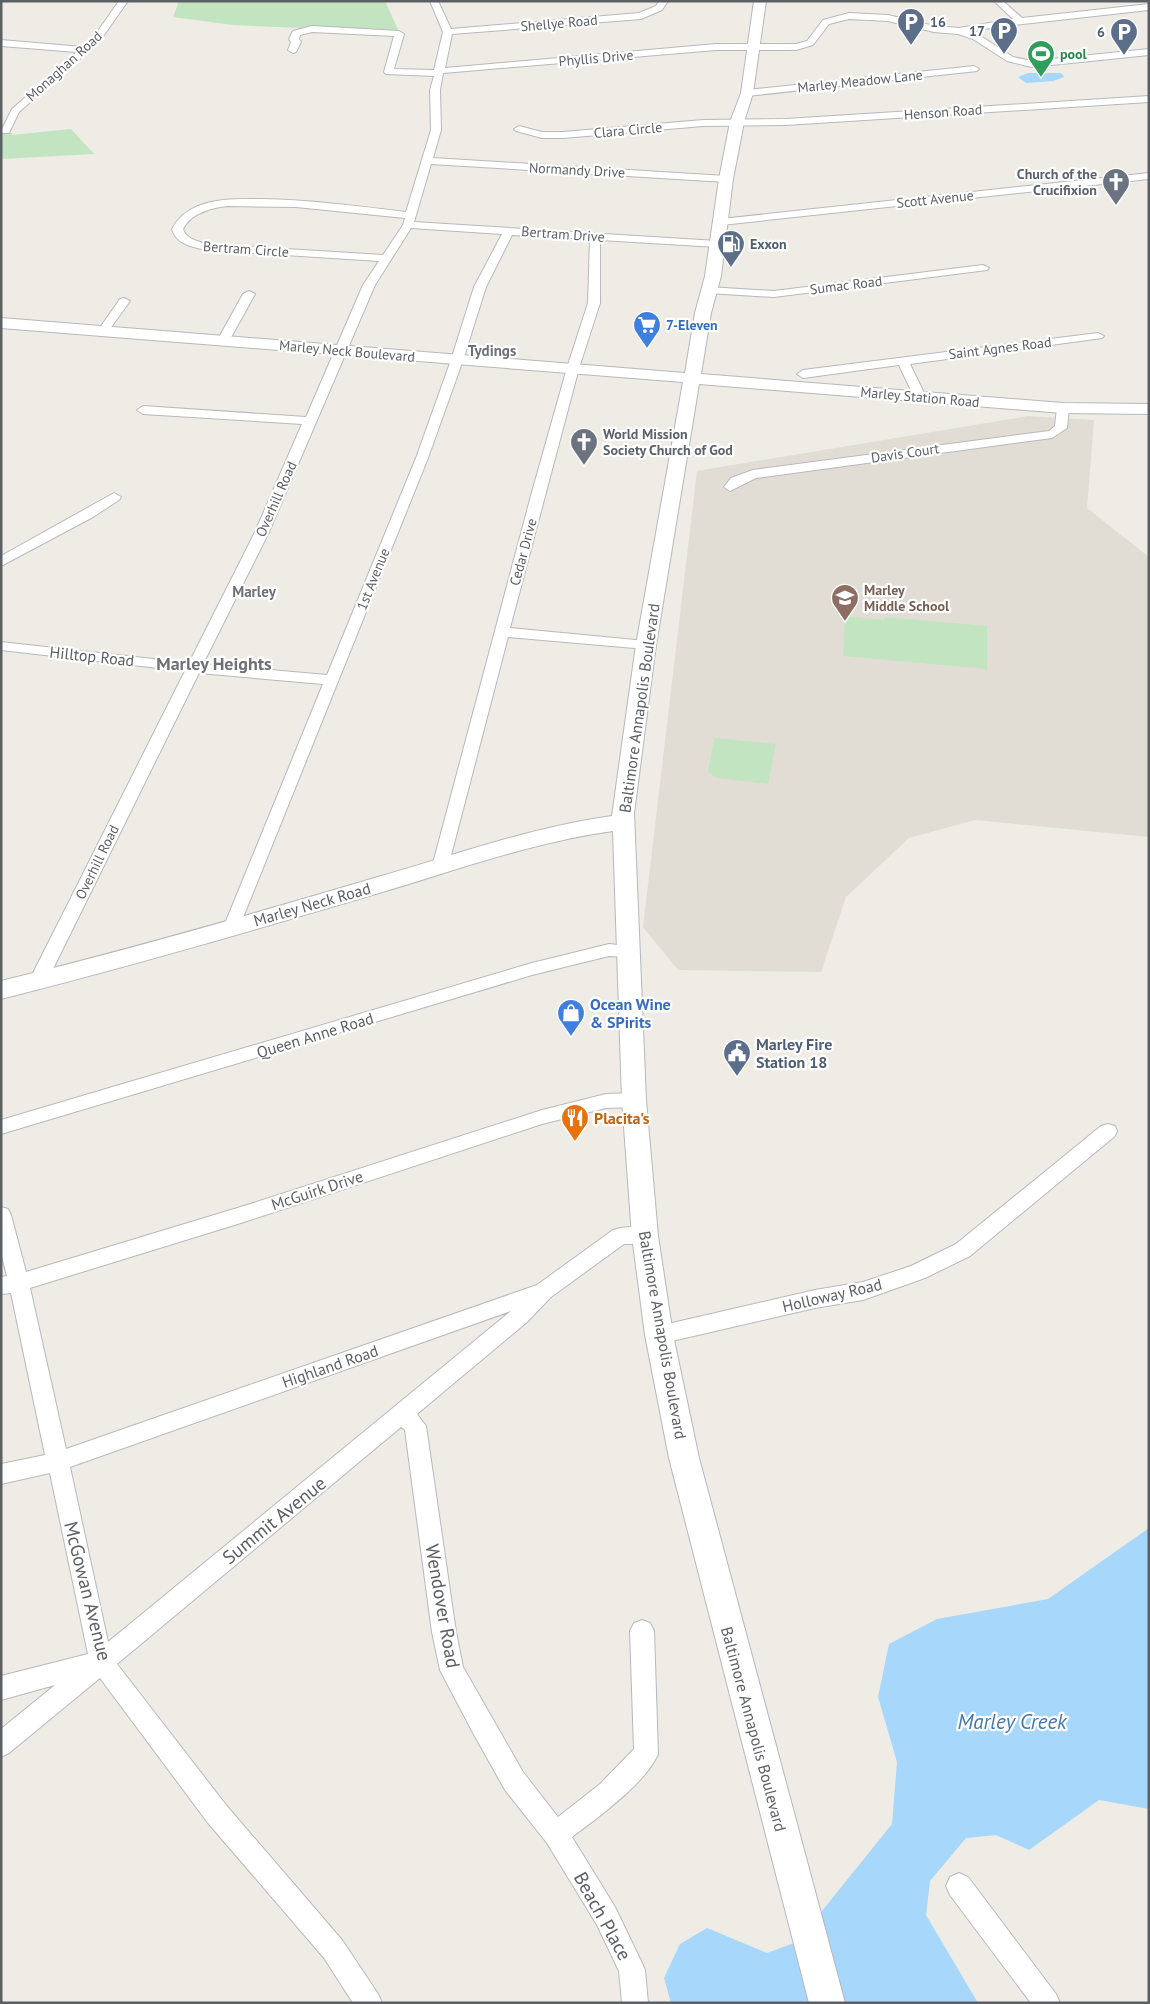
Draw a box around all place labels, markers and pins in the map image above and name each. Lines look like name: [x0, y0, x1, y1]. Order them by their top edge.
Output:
parking icon: 16: [896, 7, 926, 46]
place label: 16: [930, 13, 946, 31]
parking icon: 17: [989, 16, 1019, 55]
parking icon: 6: [1109, 17, 1139, 56]
place label: 17: [969, 22, 985, 40]
place label: 6: [1097, 23, 1105, 41]
sports icon: pool: [1026, 39, 1056, 78]
place label: pool: [1060, 45, 1088, 63]
place label: Church of the Crucifixion: [1017, 165, 1097, 199]
church icon: Church of the Crucifixion: [1101, 167, 1131, 206]
fuel station icon: Exxon: [716, 229, 746, 268]
place label: Exxon: [750, 235, 787, 253]
supermarket icon: 7-Eleven: [632, 310, 662, 349]
place label: 7-Eleven: [666, 316, 718, 334]
place label: World Mission Society Church of God: [603, 425, 733, 459]
church icon: World Mission Society Church of God: [569, 427, 599, 466]
place label: Marley Middle School: [864, 581, 950, 615]
school or university icon: Marley Middle School: [830, 583, 860, 622]
place label: Ocean Wine & SPirits: [590, 994, 671, 1032]
shop icon: Ocean Wine & SPirits: [556, 998, 586, 1037]
place label: Marley Fire Station 18: [756, 1034, 832, 1072]
public building icon: Marley Fire Station 18: [722, 1038, 752, 1077]
restaurant icon: Placita's: [560, 1103, 590, 1142]
place label: Placita's: [594, 1108, 650, 1128]

